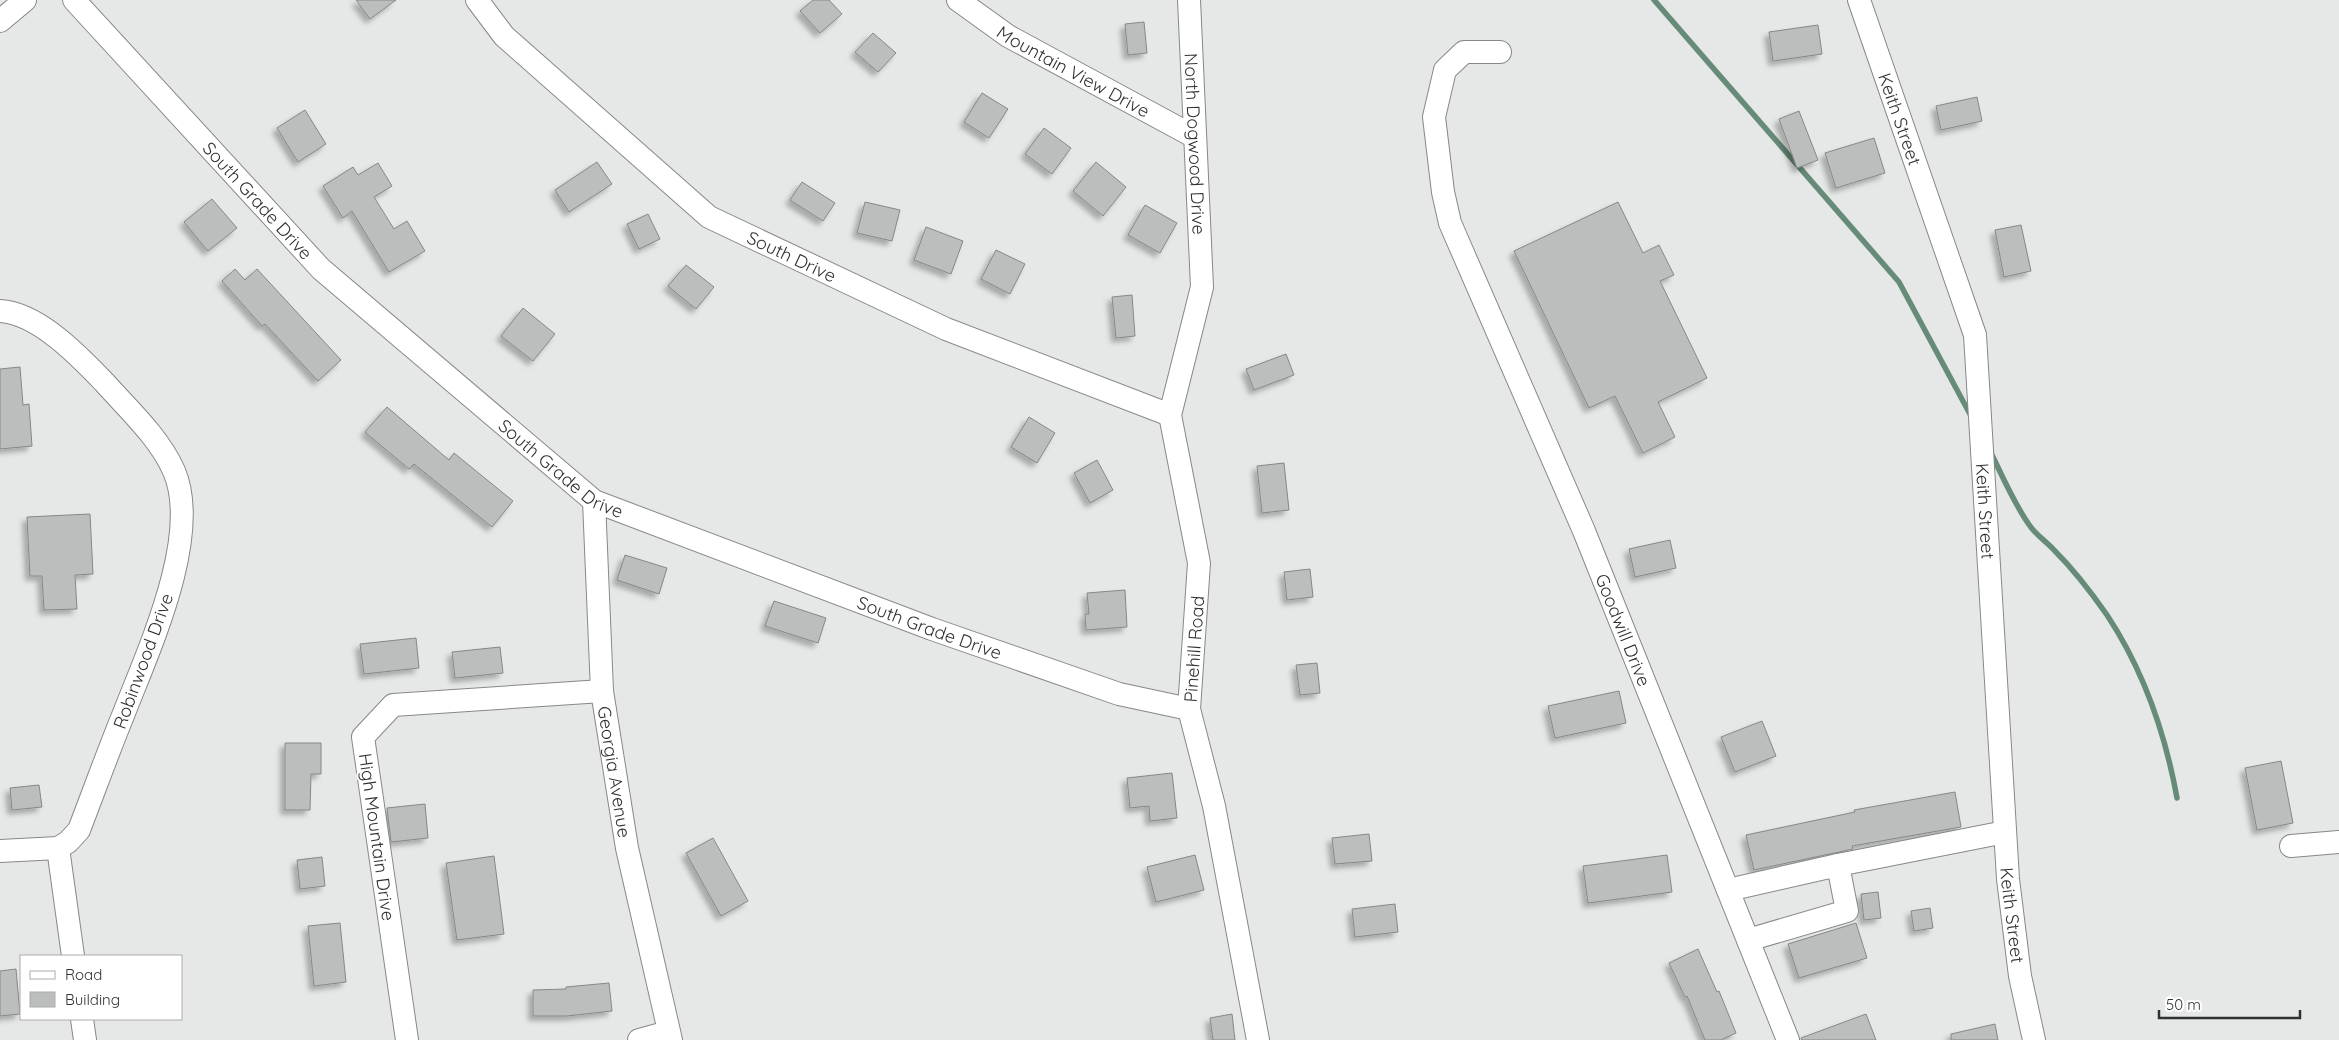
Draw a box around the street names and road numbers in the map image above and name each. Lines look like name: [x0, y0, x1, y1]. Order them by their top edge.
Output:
street label: Mountain View Drive: [992, 20, 1154, 122]
street label: North Dogwood Drive: [1180, 52, 1211, 235]
street label: Keith Street: [1874, 70, 1927, 168]
street label: South Grade Drive: [198, 137, 318, 264]
street label: South Drive: [743, 225, 840, 287]
street label: South Grade Drive: [494, 414, 627, 523]
street label: Keith Street: [1971, 462, 2000, 560]
street label: Goodwill Drive: [1591, 570, 1656, 689]
street label: Robinwood Drive: [108, 590, 178, 732]
street label: South Grade Drive: [854, 590, 1005, 664]
street label: Pinehill Road: [1179, 595, 1209, 703]
street label: Georgia Avenue: [593, 704, 637, 839]
street label: High Mountain Drive: [354, 752, 400, 922]
street label: Keith Street: [1996, 867, 2030, 964]

